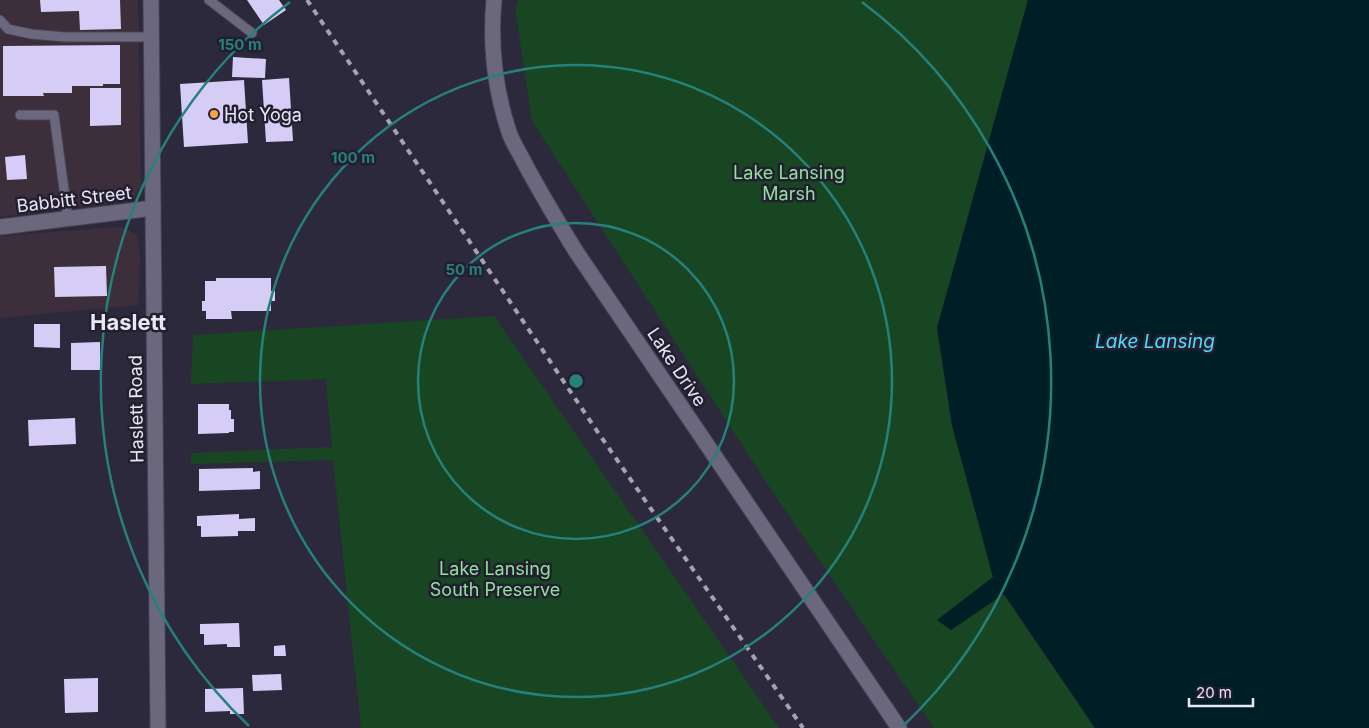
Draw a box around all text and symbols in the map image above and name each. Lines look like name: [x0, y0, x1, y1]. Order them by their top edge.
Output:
text: 150 m: [218, 35, 262, 54]
place label: Hot Yoga: [224, 104, 302, 125]
marker: Hot Yoga: [208, 108, 220, 120]
text: 100 m: [331, 148, 375, 167]
park label: Lake Lansing Marsh: [733, 162, 845, 204]
street label: Babbitt Street: [15, 182, 133, 216]
text: 50 m: [446, 260, 482, 279]
district label: Haslett: [90, 309, 166, 335]
street label: Lake Drive: [643, 324, 711, 410]
water label: Lake Lansing: [1095, 330, 1215, 353]
street label: Haslett Road: [125, 355, 147, 463]
centre of rings: [567, 372, 585, 390]
park label: Lake Lansing South Preserve: [430, 558, 560, 600]
scale bar: [1189, 676, 1253, 708]
text: 20 m: [1196, 683, 1232, 702]

